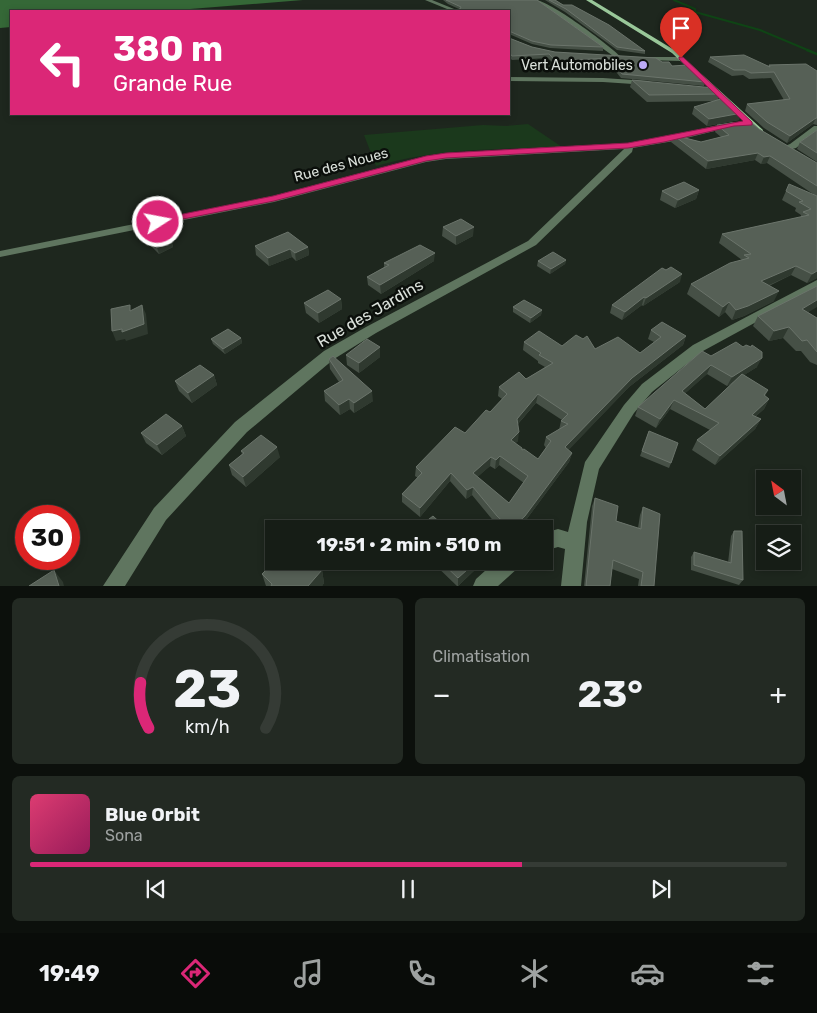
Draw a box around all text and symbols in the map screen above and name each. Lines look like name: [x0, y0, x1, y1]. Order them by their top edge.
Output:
pin: [660, 7, 702, 58]
icon: arrive: [667, 14, 695, 42]
text: 380 m: [113, 28, 223, 70]
icon: left: [30, 30, 95, 95]
place label: Vert Automobiles: [521, 57, 633, 74]
marker: Vert Automobiles: [637, 59, 649, 71]
text: Grande Rue: [113, 70, 232, 97]
street label: Rue des Noues: [292, 144, 390, 186]
position arrow: [131, 195, 183, 247]
street label: Rue des Jardins: [313, 275, 427, 351]
north arrow: [756, 470, 801, 515]
map controls: [756, 470, 801, 570]
speed limit sign: 30: [15, 505, 80, 570]
button: layers: [756, 525, 801, 570]
text: 19:51 · 2 min · 510 m: [317, 533, 501, 556]
text: Climatisation: [433, 647, 530, 666]
text: 23: [173, 658, 241, 720]
text: 23°: [577, 671, 643, 717]
text: −: [433, 678, 451, 711]
text: +: [770, 678, 787, 711]
text: km/h: [185, 716, 230, 737]
text: Blue Orbit: [105, 803, 200, 826]
text: Sona: [105, 826, 143, 845]
icon: previous: [142, 875, 170, 903]
icon: pause: [394, 875, 422, 903]
icon: next: [647, 875, 675, 903]
icon: directions: [178, 956, 213, 991]
icon: music: [291, 956, 326, 991]
icon: phone: [404, 956, 439, 991]
icon: climate: [517, 956, 552, 991]
icon: car: [630, 956, 665, 991]
icon: filters: [743, 956, 778, 991]
text: 19:49: [39, 960, 100, 987]

